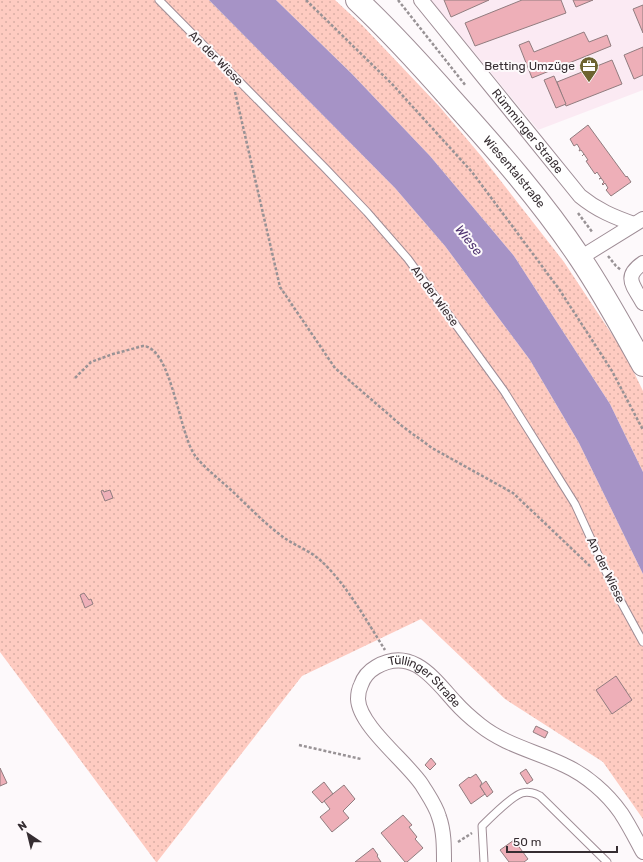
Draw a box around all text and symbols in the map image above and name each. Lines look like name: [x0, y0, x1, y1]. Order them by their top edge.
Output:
street label: An der Wiese: [186, 28, 246, 88]
office icon: Betting Umzüge: [578, 55, 600, 83]
place label: Betting Umzüge: [484, 59, 575, 73]
street label: Rümminger Straße: [489, 86, 566, 177]
street label: Wiesentalstraße: [480, 133, 548, 211]
water label: Wiese: [452, 222, 486, 258]
street label: An der Wiese: [408, 263, 462, 329]
street label: An der Wiese: [584, 535, 628, 605]
street label: Tüllinger Straße: [387, 653, 464, 711]
north arrow: [8, 814, 48, 854]
text: N: [16, 819, 30, 834]
scale bar: [507, 828, 617, 854]
text: 50 m: [513, 835, 541, 849]

